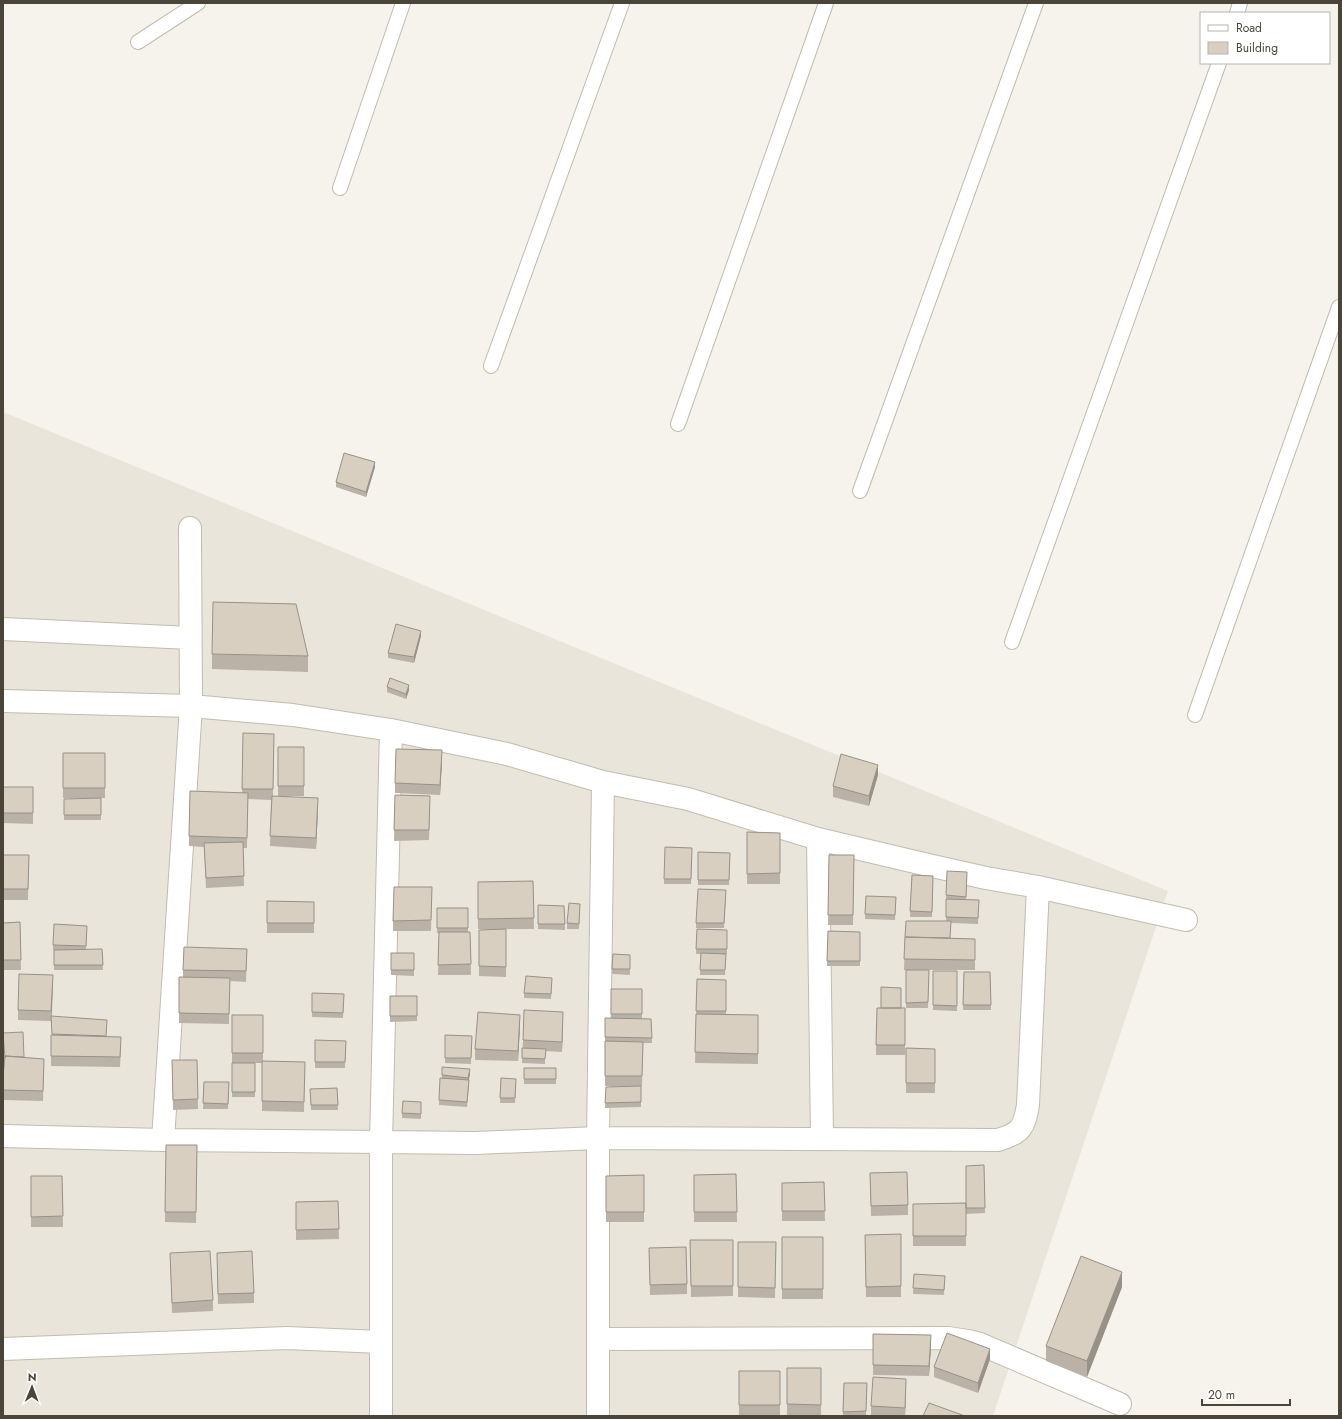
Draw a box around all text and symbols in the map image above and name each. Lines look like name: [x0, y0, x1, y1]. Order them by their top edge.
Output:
legend: [1200, 12, 1330, 64]
text: Road: [1236, 19, 1262, 37]
text: Building: [1236, 39, 1278, 57]
north arrow: [12, 1367, 52, 1407]
text: N: [28, 1369, 37, 1385]
scale bar: [1202, 1381, 1290, 1407]
text: 20 m: [1208, 1386, 1235, 1404]

